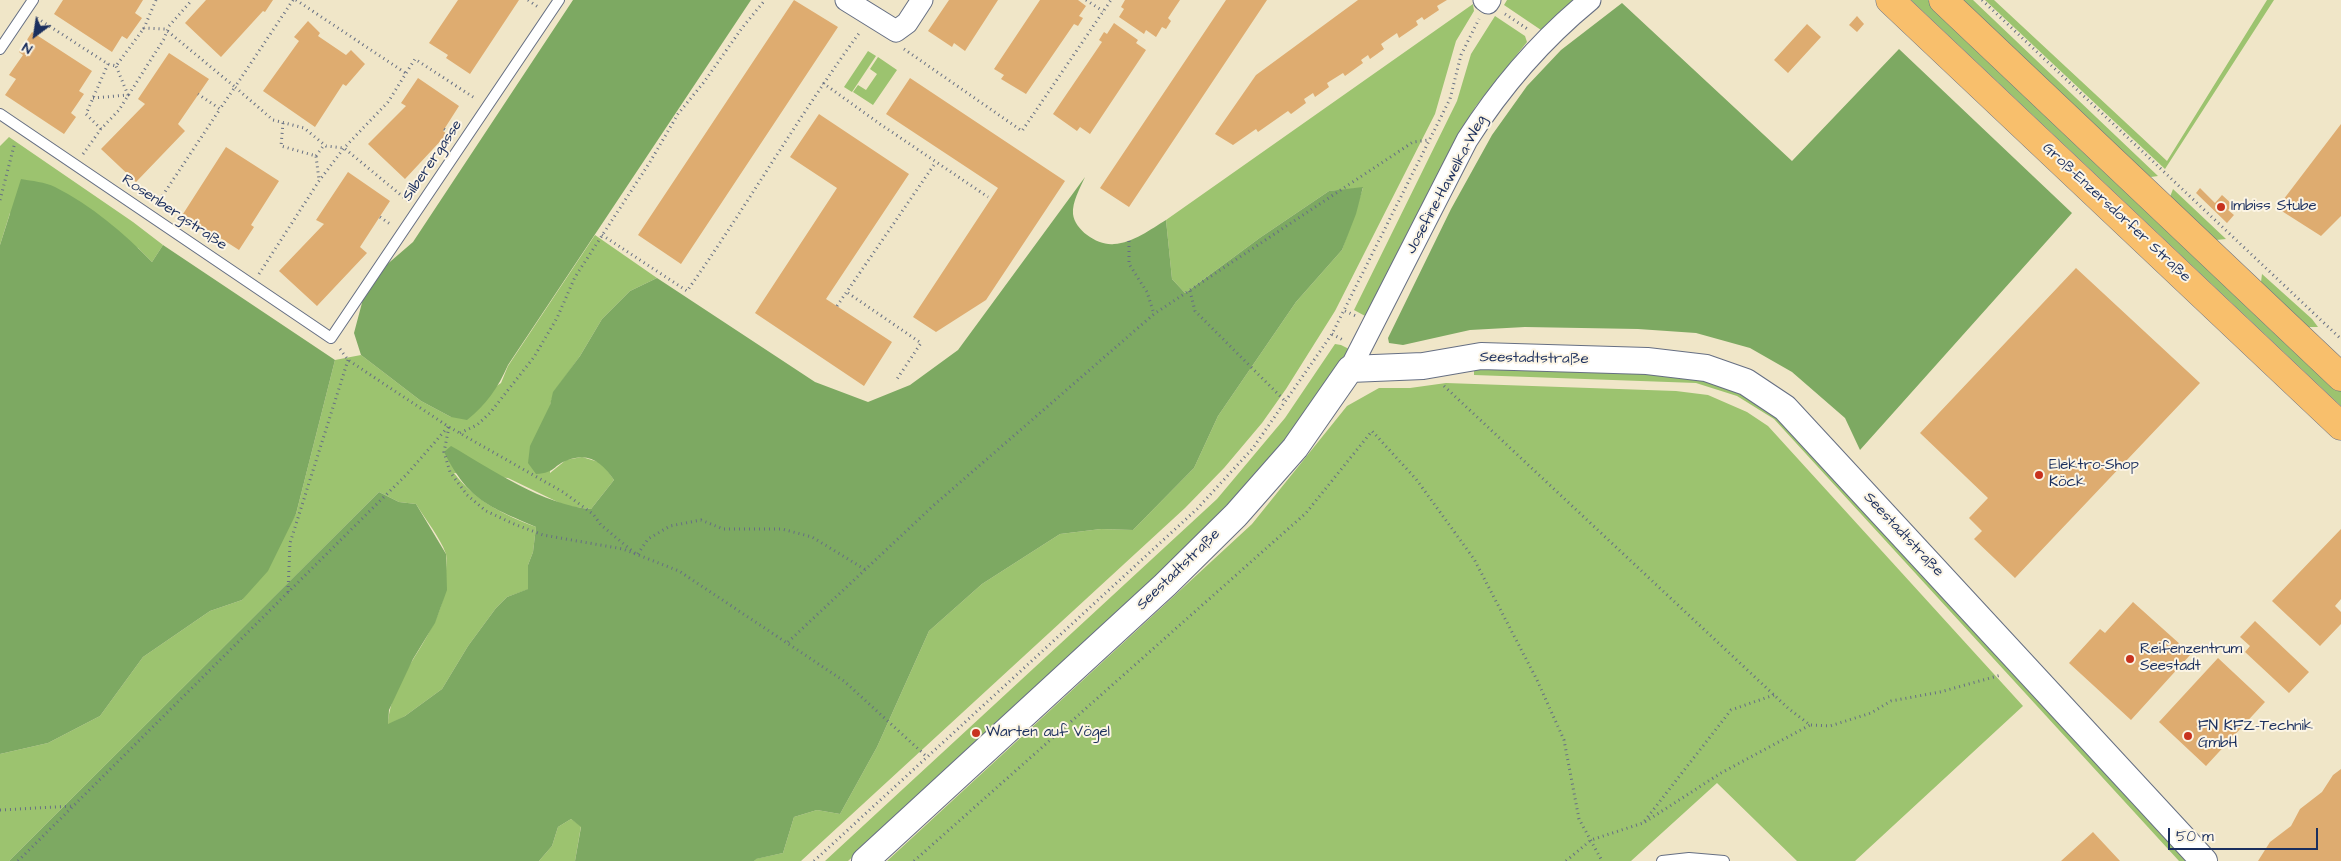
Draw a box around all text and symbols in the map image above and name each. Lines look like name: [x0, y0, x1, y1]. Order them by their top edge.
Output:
north arrow: [10, 10, 60, 60]
text: N: [18, 37, 36, 59]
street label: Josefine-Hawelka-Weg: [1403, 113, 1491, 257]
street label: Silberergasse: [399, 117, 467, 205]
street label: Groß-Enzersdorfer Straße: [2038, 139, 2194, 287]
street label: Rosenbergstraße: [118, 171, 230, 255]
place label: Imbiss Stube: [2231, 198, 2317, 216]
marker: Imbiss Stube: [2215, 201, 2227, 213]
street label: Seestadtstraße: [1479, 349, 1589, 369]
place label: Elektro-Shop Köck: [2049, 457, 2139, 492]
marker: Elektro-Shop Köck: [2033, 469, 2045, 481]
street label: Seestadtstraße: [1859, 489, 1947, 581]
street label: Seestadtstraße: [1133, 526, 1225, 614]
place label: Reifenzentrum Seestadt: [2140, 641, 2242, 676]
marker: Reifenzentrum Seestadt: [2124, 653, 2136, 665]
place label: FN KFZ-Technik GmbH: [2198, 718, 2313, 753]
place label: Warten auf Vögel: [986, 724, 1110, 742]
marker: Warten auf Vögel: [970, 727, 982, 739]
marker: FN KFZ-Technik GmbH: [2182, 730, 2194, 742]
scale bar: [2171, 818, 2321, 850]
text: 50 m: [2176, 826, 2214, 847]

